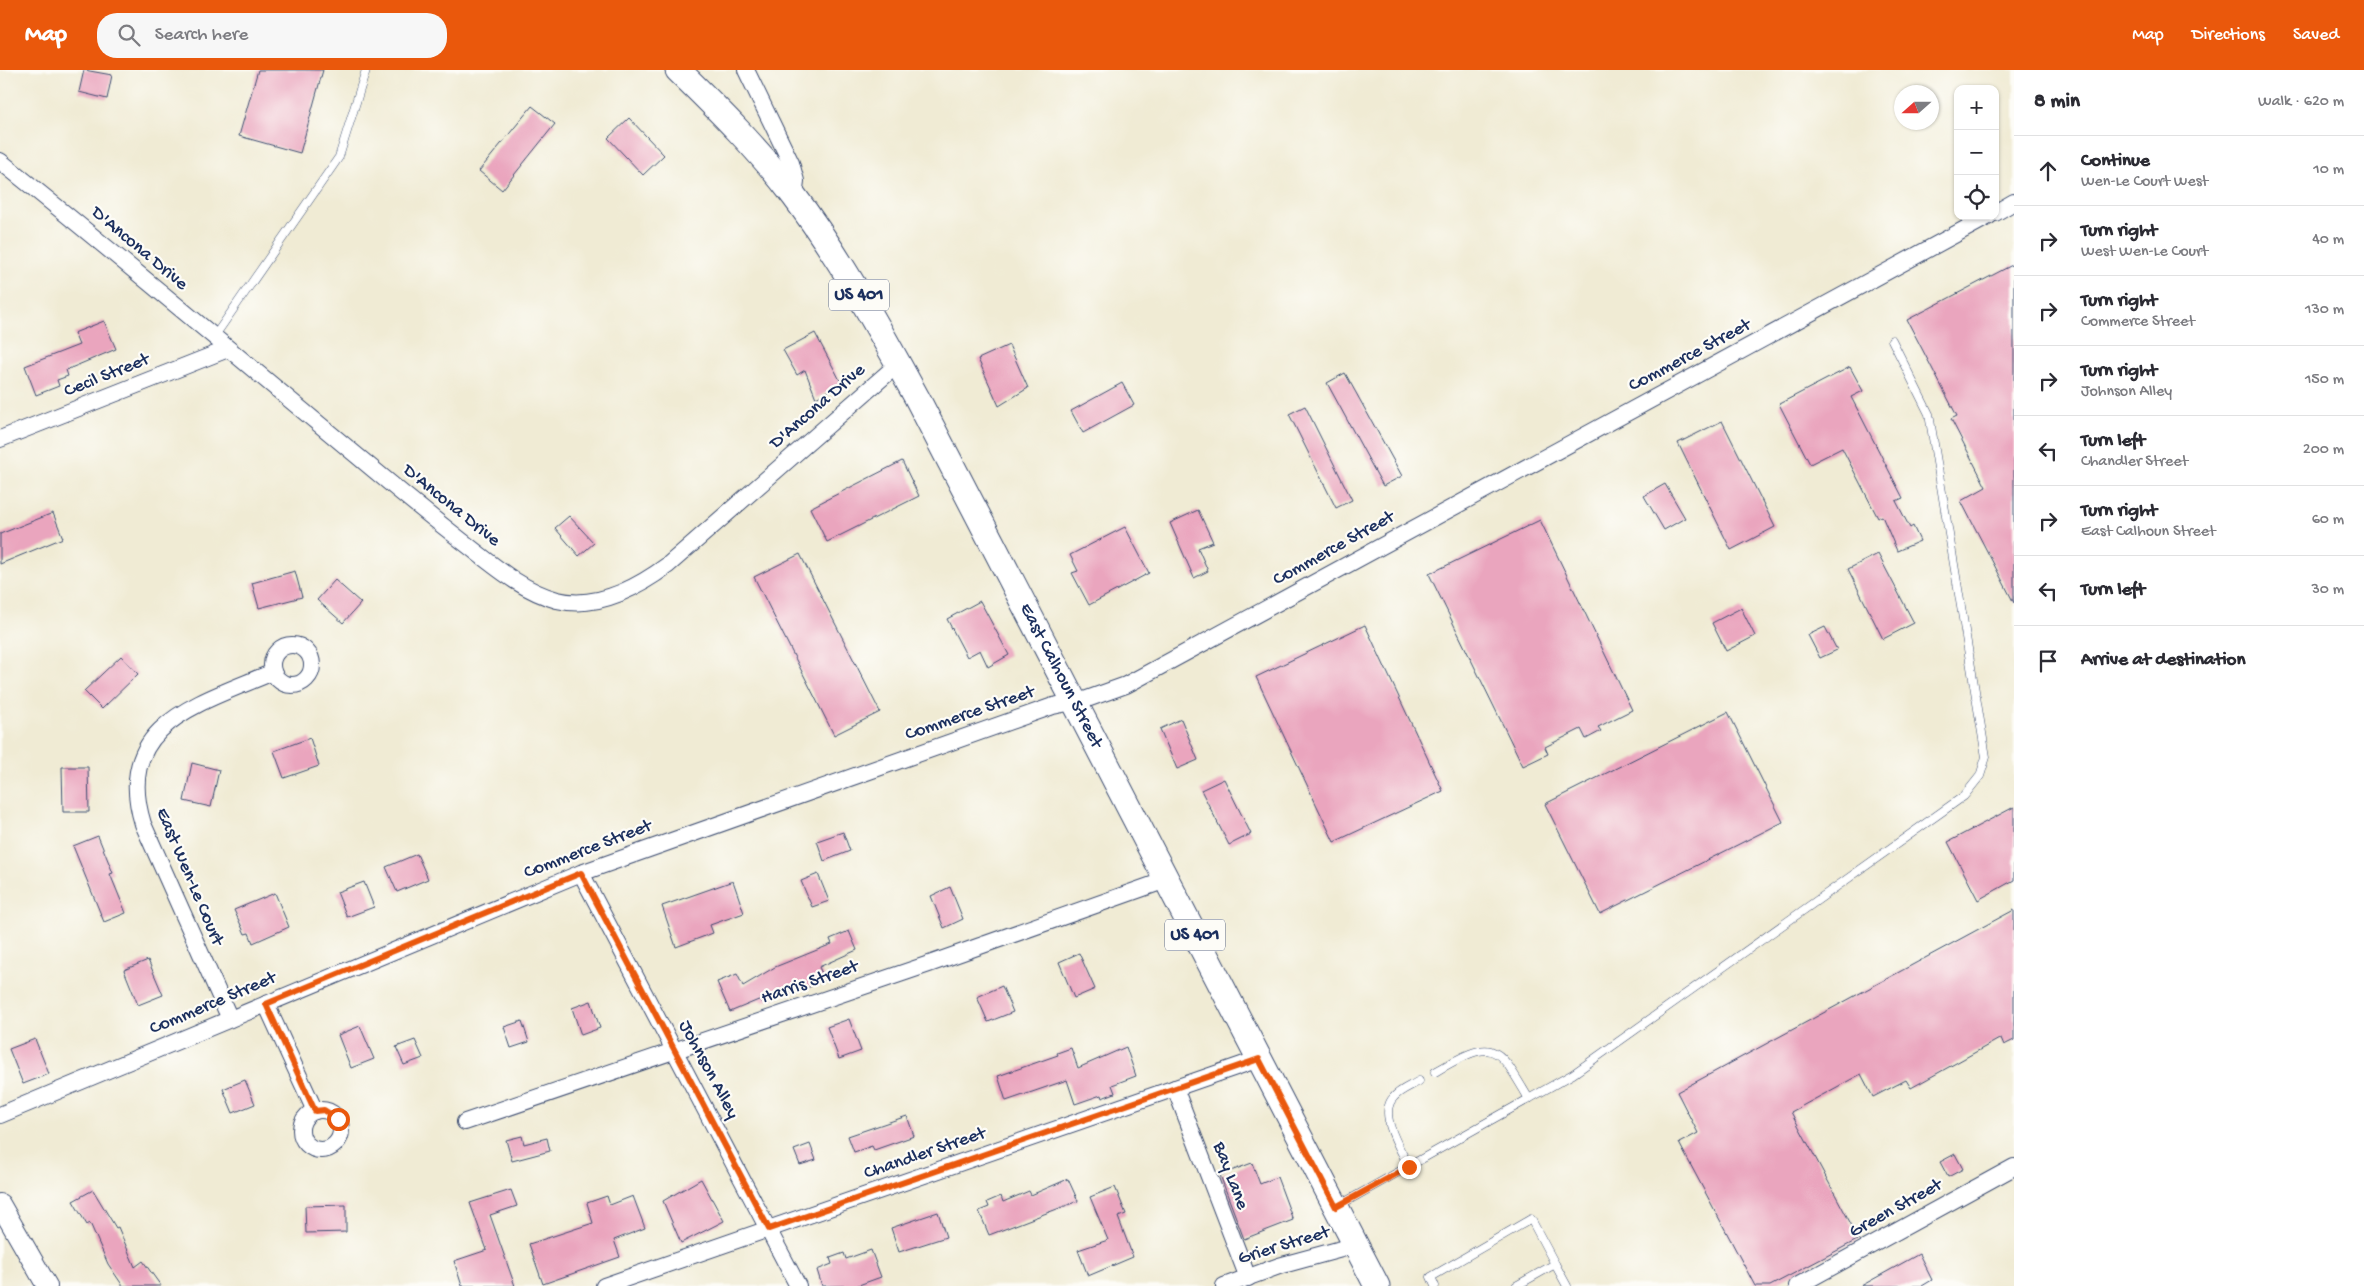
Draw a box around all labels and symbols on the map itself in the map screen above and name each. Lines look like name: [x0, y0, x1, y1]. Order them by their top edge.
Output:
north arrow: [1894, 85, 1939, 130]
street label: D'Ancona Drive: [84, 201, 192, 296]
road number: US 401: [829, 280, 889, 310]
street label: Commerce Street: [1625, 313, 1757, 398]
street label: Cecil Street: [61, 348, 155, 404]
street label: D'Ancona Drive: [764, 359, 871, 456]
street label: D'Ancona Drive: [396, 458, 505, 553]
street label: Commerce Street: [1269, 505, 1401, 592]
street label: East Calhoun Street: [1014, 599, 1109, 754]
street label: Commerce Street: [902, 680, 1040, 747]
street label: East Wen-Le Court: [150, 805, 229, 951]
street label: Commerce Street: [521, 814, 657, 885]
road number: US 401: [1165, 920, 1225, 950]
street label: Harris Street: [758, 955, 864, 1010]
street label: Commerce Street: [146, 966, 282, 1041]
street label: Johnson Alley: [672, 1017, 744, 1124]
route start: [327, 1108, 350, 1131]
street label: Chandler Street: [861, 1122, 991, 1186]
street label: Bay Lane: [1206, 1138, 1253, 1213]
route end: [1398, 1156, 1421, 1179]
street label: Green Street: [1846, 1173, 1948, 1244]
street label: Grier Street: [1235, 1221, 1335, 1271]

